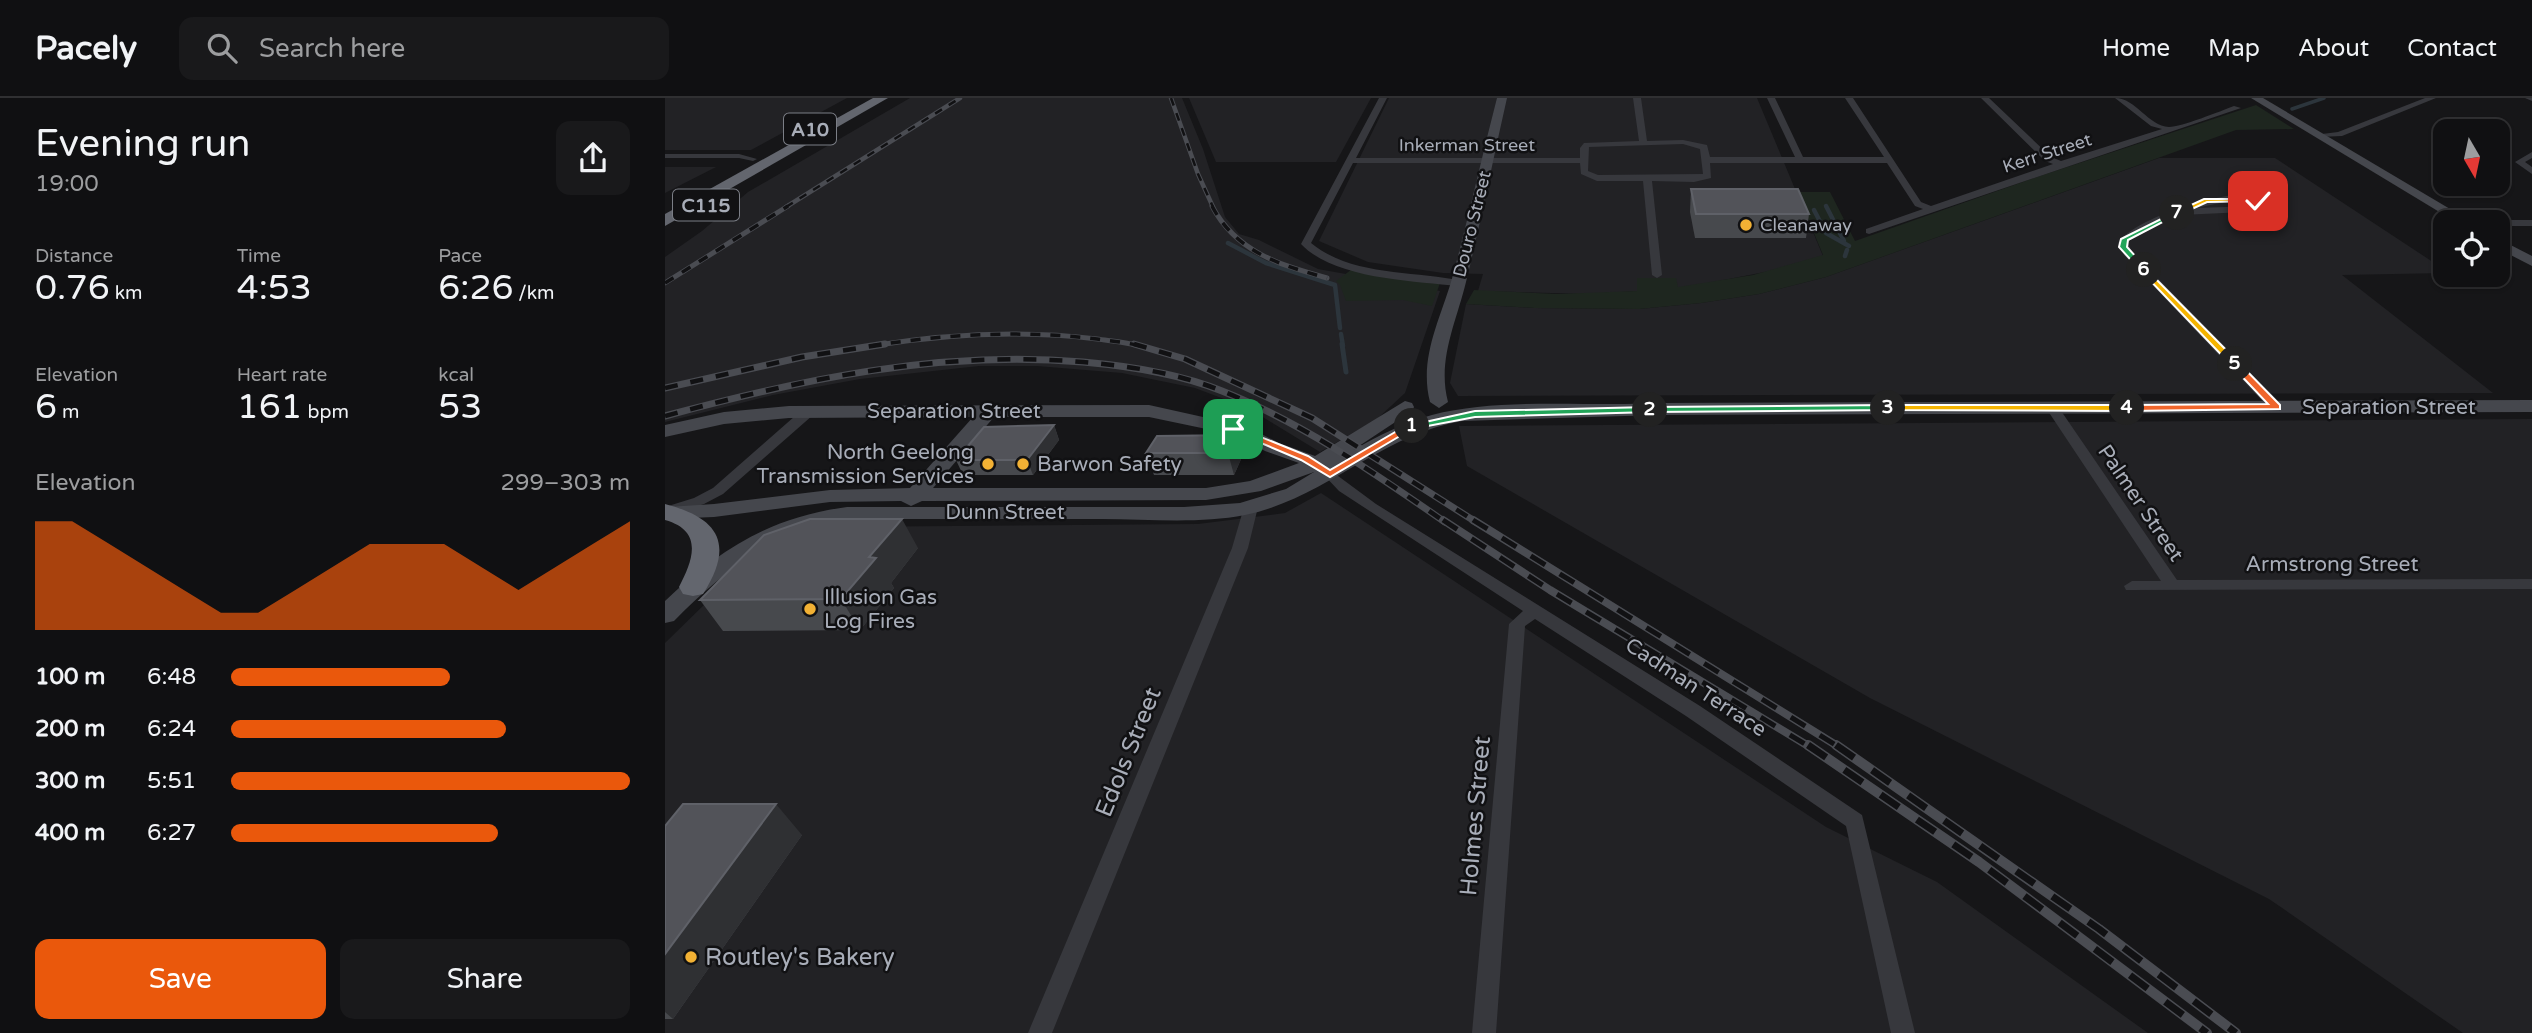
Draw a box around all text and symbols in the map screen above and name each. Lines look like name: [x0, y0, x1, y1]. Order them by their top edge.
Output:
search box: [179, 17, 669, 80]
text: Pacely: [35, 29, 137, 68]
icon: search: [203, 29, 241, 67]
text: Search here: [259, 33, 405, 64]
text: Home: [2102, 34, 2170, 63]
text: Map: [2208, 34, 2260, 63]
text: About: [2298, 34, 2369, 63]
text: Contact: [2407, 34, 2497, 63]
road number: A10: [784, 114, 836, 144]
north arrow: [2433, 119, 2509, 196]
map controls: [2433, 119, 2510, 287]
text: Evening run: [35, 121, 250, 167]
button: share: [556, 121, 630, 195]
street label: Kerr Street: [2000, 128, 2094, 178]
street label: Inkerman Street: [1399, 134, 1535, 156]
street label: Douro Street: [1448, 168, 1496, 279]
text: 19:00: [35, 170, 99, 198]
pin: [2228, 171, 2288, 231]
icon: check: [2239, 182, 2277, 220]
road number: C115: [673, 190, 739, 220]
pin: 7: [2159, 195, 2195, 230]
text: 7: [2171, 201, 2182, 223]
button: locate: [2433, 210, 2510, 287]
place label: Cleanaway: [1760, 214, 1852, 236]
marker: Cleanaway: [1738, 217, 1754, 233]
text: Distance: [35, 245, 113, 267]
text: Time: [237, 245, 281, 267]
text: Pace: [438, 245, 482, 267]
pin: 6: [2127, 252, 2161, 288]
text: 6: [2138, 258, 2149, 280]
text: 0.76: [35, 267, 110, 309]
text: 4:53: [237, 267, 312, 309]
text: 6:26: [438, 267, 513, 309]
text: km: [110, 282, 142, 304]
text: /km: [513, 282, 555, 304]
pin: 5: [2217, 346, 2253, 382]
text: 5: [2229, 352, 2240, 374]
text: Elevation: [35, 364, 118, 386]
text: Heart rate: [237, 364, 327, 386]
text: kcal: [438, 364, 474, 386]
text: 6: [35, 386, 57, 428]
text: 161: [237, 386, 303, 428]
text: 53: [438, 386, 482, 428]
pin: 3: [1871, 390, 1905, 426]
pin: 4: [2109, 390, 2145, 426]
pin: 2: [1633, 392, 1667, 428]
street label: Separation Street: [2302, 395, 2476, 420]
text: 3: [1882, 396, 1893, 418]
text: 4: [2121, 396, 2132, 418]
text: 2: [1644, 398, 1655, 420]
street label: Separation Street: [867, 399, 1041, 424]
pin: [1203, 399, 1263, 459]
text: m: [57, 401, 79, 423]
text: bpm: [303, 401, 349, 423]
pin: 1: [1395, 408, 1429, 444]
icon: arrive: [1214, 410, 1252, 448]
text: 1: [1406, 414, 1417, 436]
place label: North Geelong Transmission Services: [757, 440, 974, 489]
street label: Palmer Street: [2092, 440, 2189, 566]
place label: Barwon Safety: [1037, 452, 1182, 477]
marker: North Geelong Transmission Services: [980, 456, 996, 472]
marker: Barwon Safety: [1015, 456, 1031, 472]
text: Elevation: [35, 469, 136, 497]
text: 299–303 m: [501, 469, 630, 497]
street label: Dunn Street: [945, 500, 1065, 525]
street label: Armstrong Street: [2246, 552, 2418, 577]
place label: Illusion Gas Log Fires: [824, 585, 937, 634]
marker: Illusion Gas Log Fires: [802, 601, 818, 617]
street label: Cadman Terrace: [1620, 632, 1771, 742]
text: 100 m: [35, 663, 105, 691]
text: 6:48: [147, 663, 196, 691]
street label: Edols Street: [1089, 683, 1168, 821]
text: 200 m: [35, 715, 105, 743]
text: 6:24: [147, 715, 196, 743]
street label: Holmes Street: [1454, 735, 1497, 897]
text: 300 m: [35, 767, 105, 795]
text: 5:51: [147, 767, 196, 795]
text: 400 m: [35, 819, 105, 847]
text: 6:27: [147, 819, 196, 847]
button: Save: [35, 939, 326, 1019]
button: Share: [340, 939, 630, 1019]
place label: Routley's Bakery: [705, 943, 895, 972]
marker: Routley's Bakery: [683, 949, 699, 965]

